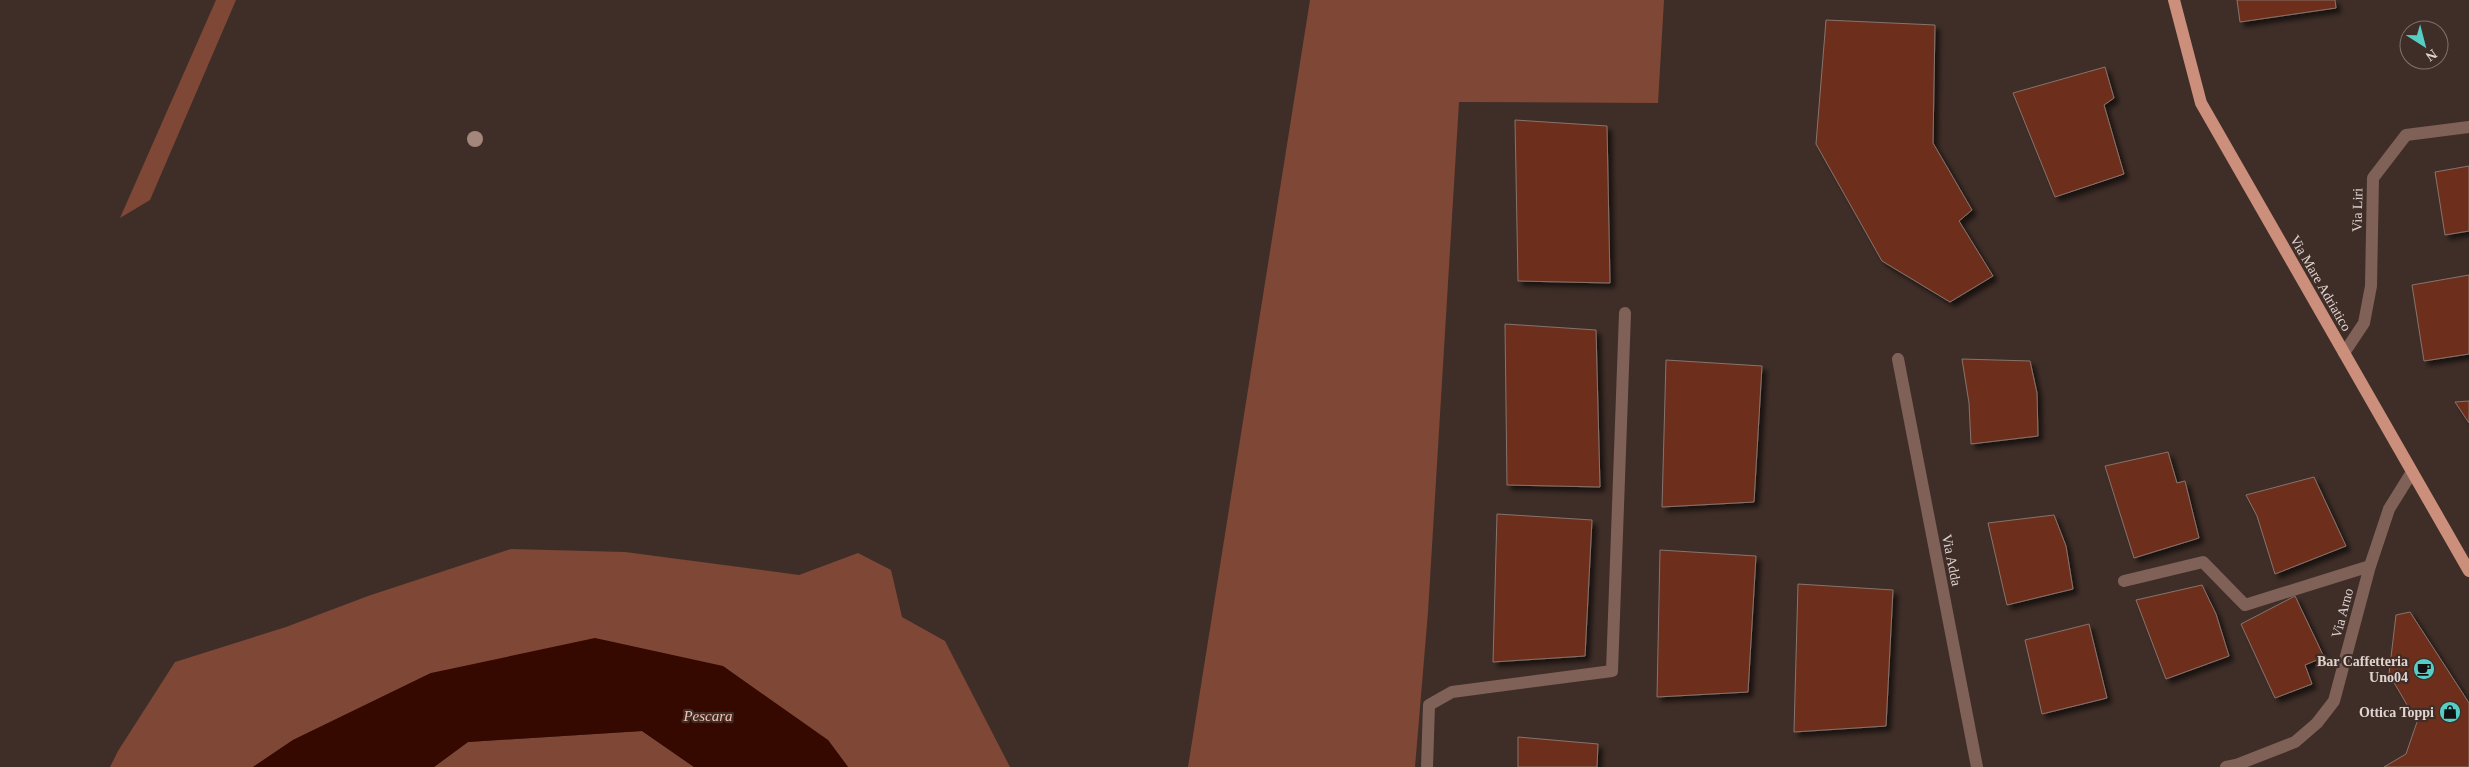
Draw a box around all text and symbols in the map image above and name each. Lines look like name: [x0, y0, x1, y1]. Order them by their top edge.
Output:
north arrow: [2399, 20, 2449, 70]
text: N: [2423, 46, 2440, 64]
street label: Via Liri: [2350, 188, 2365, 232]
street label: Via Mare Adriatico: [2287, 233, 2354, 334]
street label: Via Adda: [1939, 533, 1964, 588]
street label: Via Arno: [2329, 587, 2356, 640]
place label: Bar Caffetteria Uno04: [2317, 654, 2408, 685]
cafe icon: Bar Caffetteria Uno04: [2412, 657, 2436, 681]
shop icon: Ottica Toppi: [2438, 700, 2462, 724]
place label: Ottica Toppi: [2359, 705, 2434, 720]
water label: Pescara: [682, 708, 733, 724]

